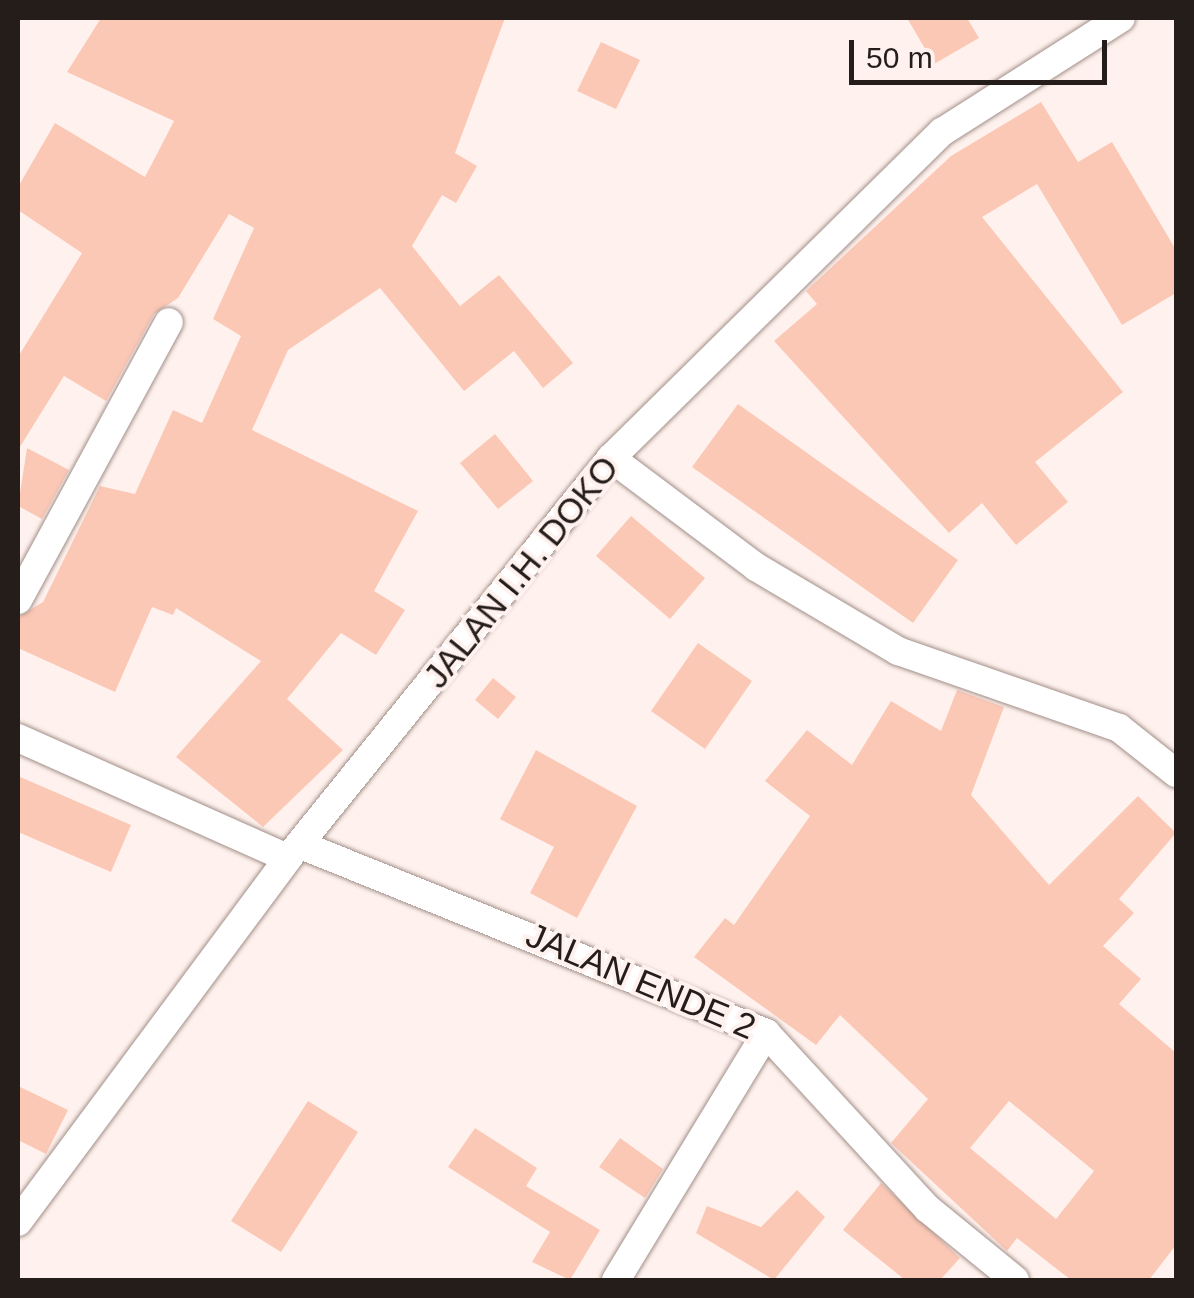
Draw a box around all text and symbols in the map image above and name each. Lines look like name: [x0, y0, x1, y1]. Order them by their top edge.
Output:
scale bar: [854, 20, 1112, 82]
text: 50 m: [866, 41, 933, 74]
street label: JALAN I.H. DOKO: [415, 448, 627, 696]
street label: JALAN ENDE 2: [520, 914, 762, 1048]

